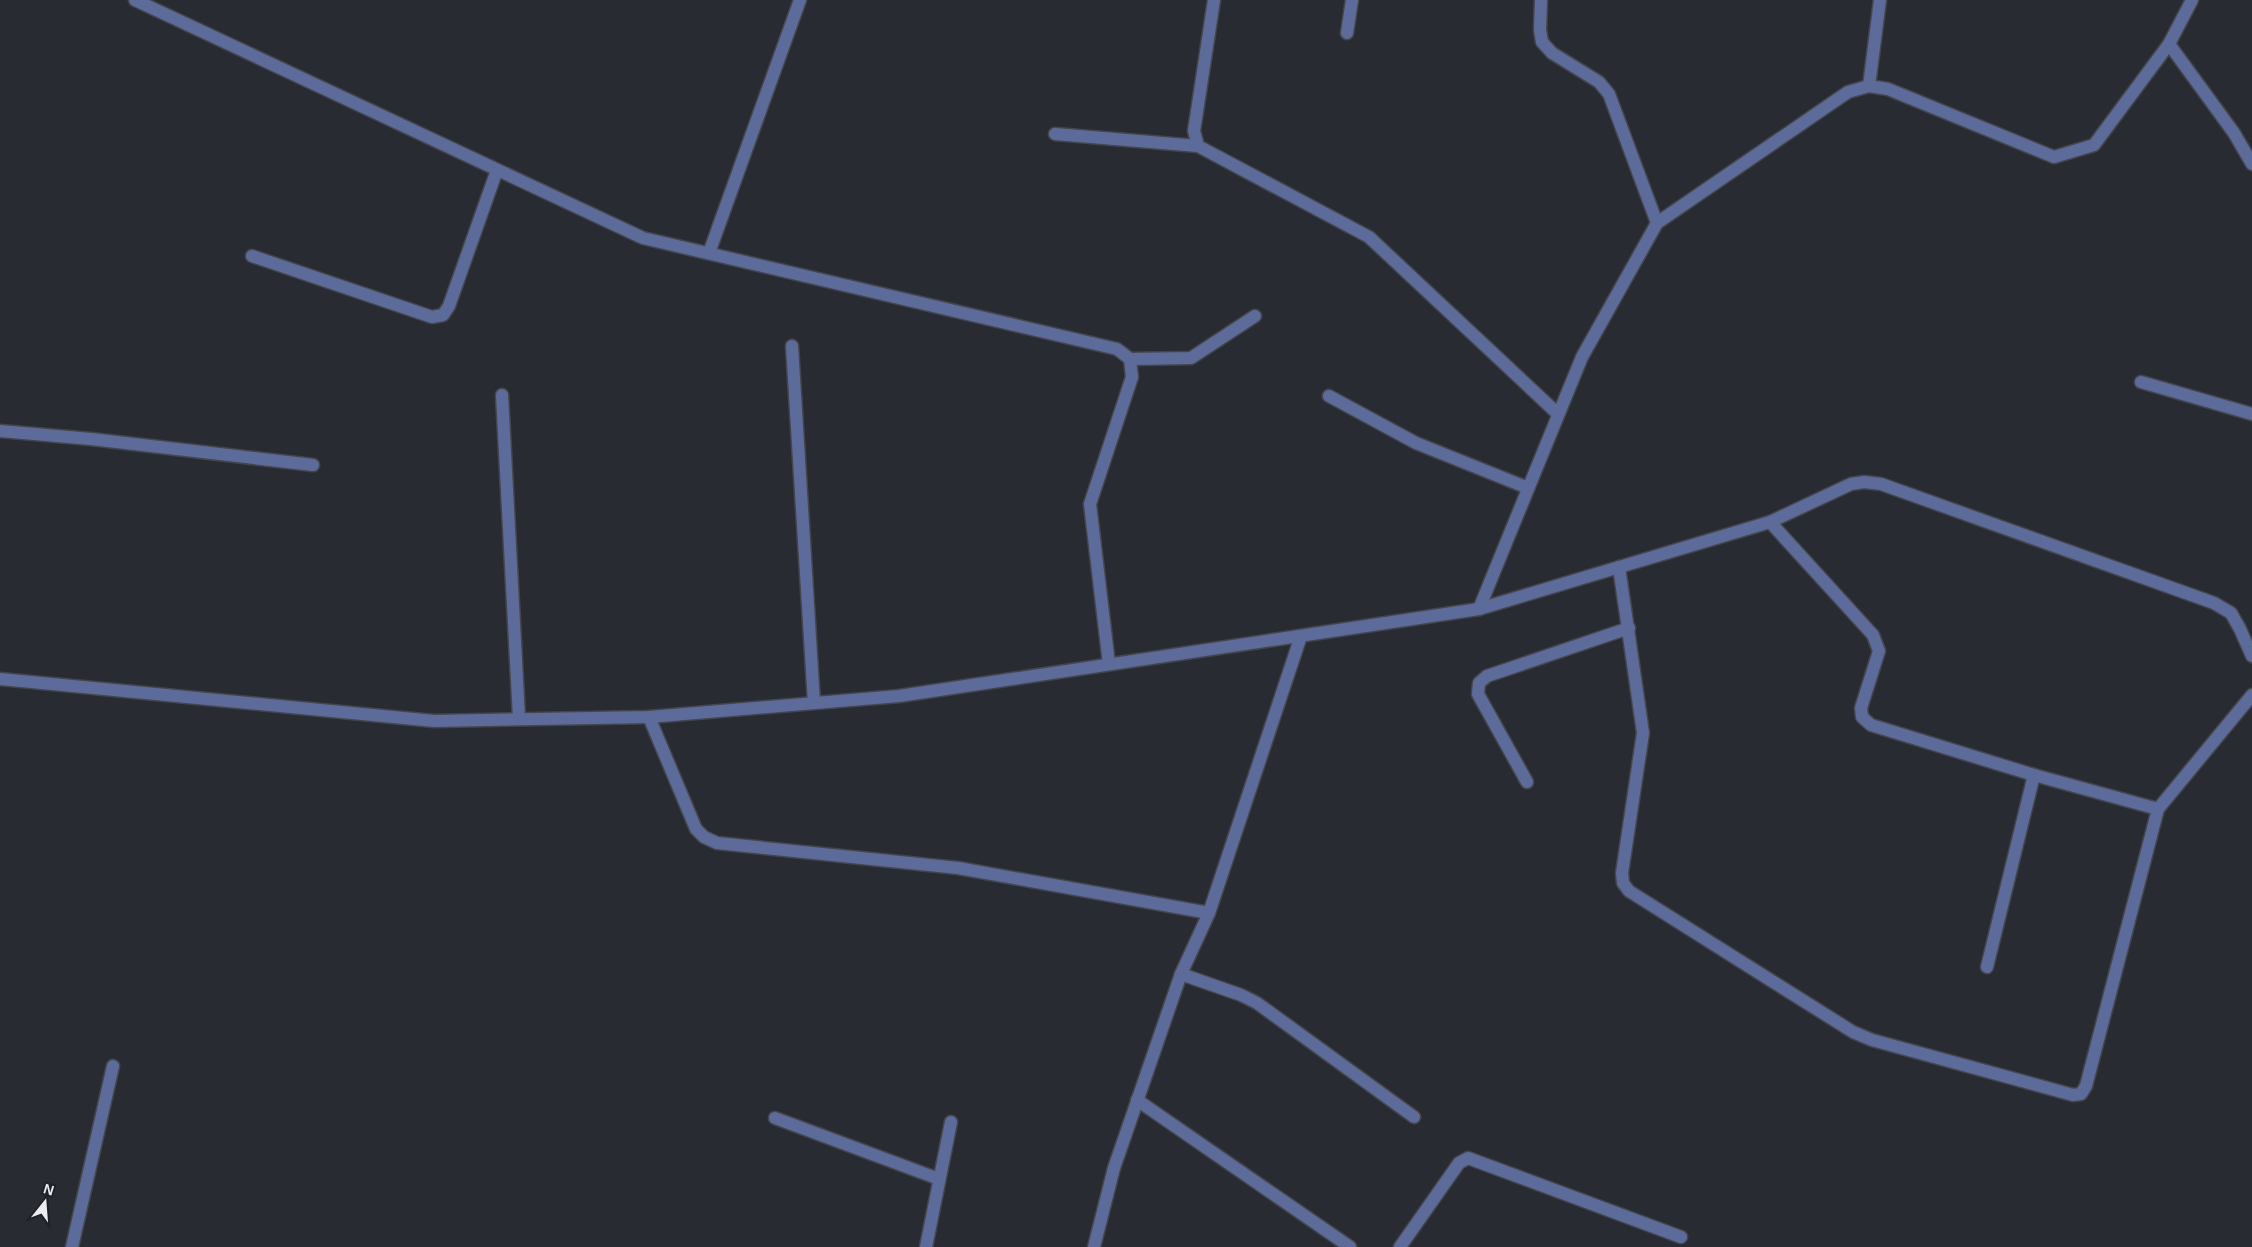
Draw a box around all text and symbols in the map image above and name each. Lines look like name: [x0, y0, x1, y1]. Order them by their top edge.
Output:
north arrow: [20, 1177, 70, 1227]
text: N: [42, 1180, 56, 1199]

